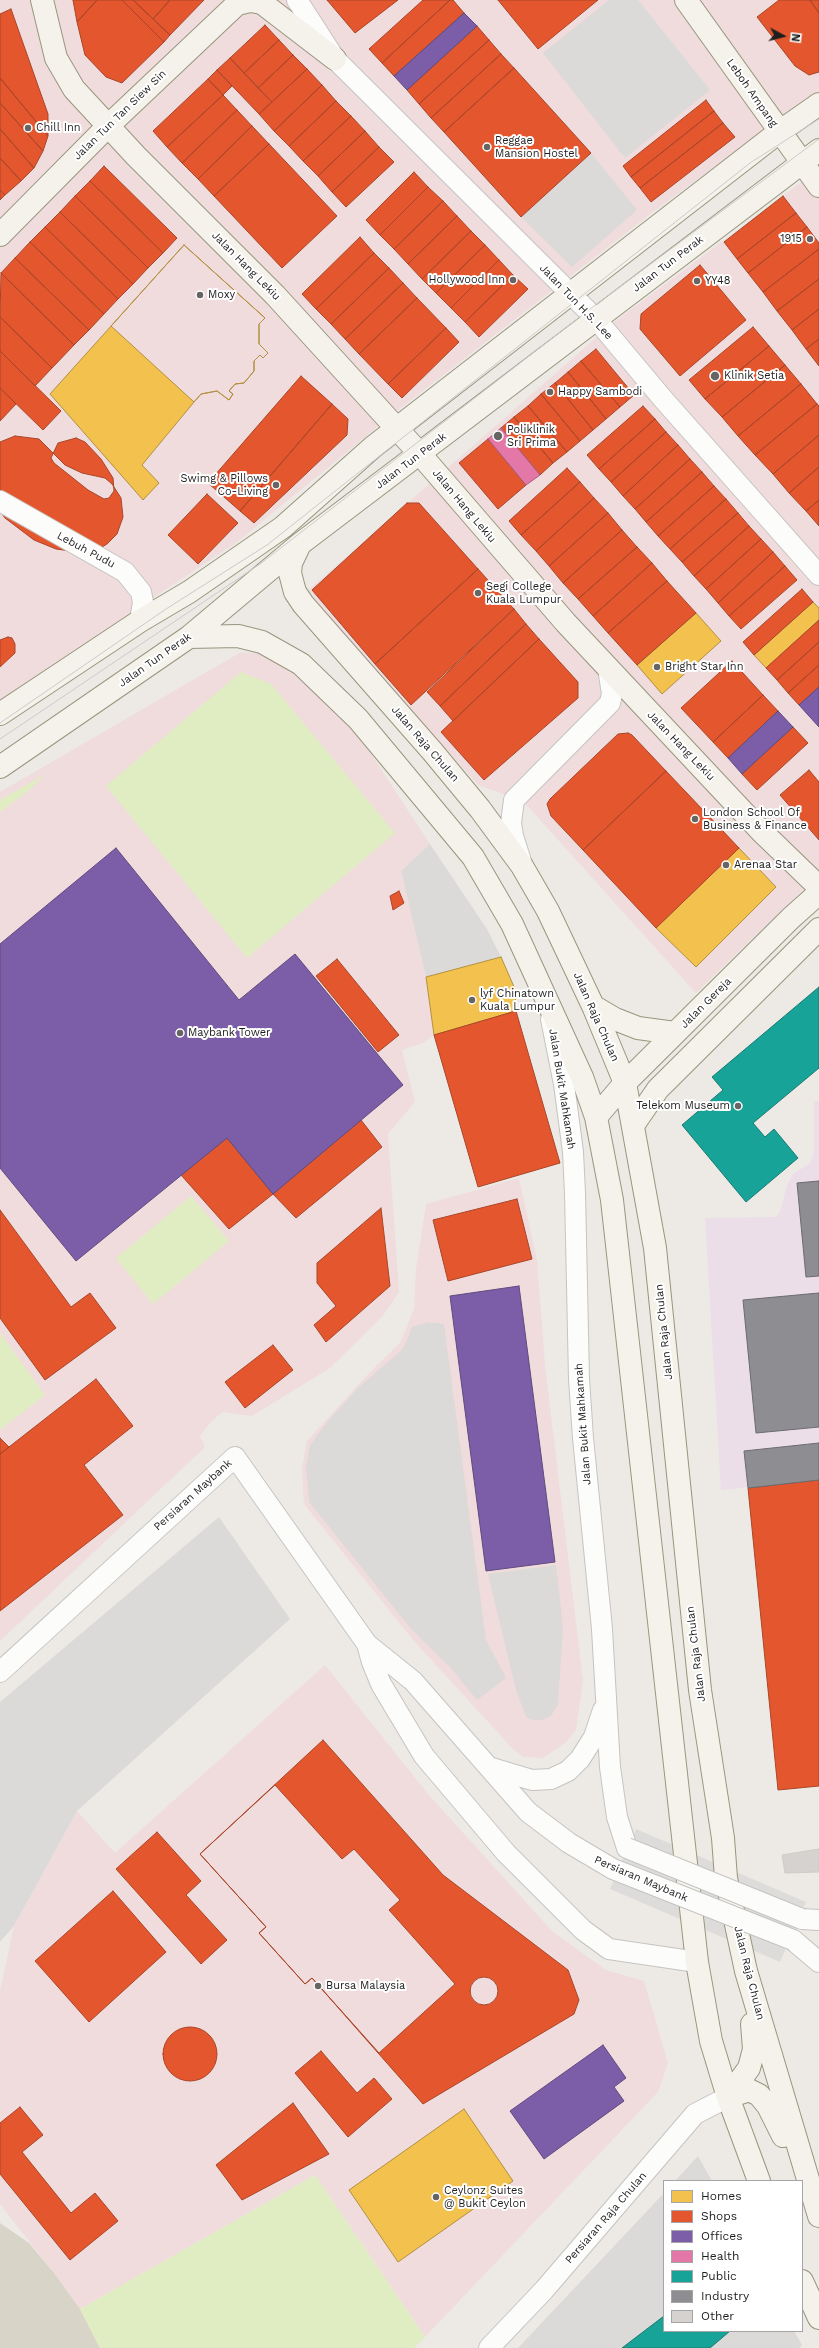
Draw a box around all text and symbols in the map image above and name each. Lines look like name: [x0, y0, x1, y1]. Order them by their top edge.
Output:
north arrow: [763, 16, 803, 56]
text: N: [788, 33, 802, 42]
street label: Leboh Ampang: [724, 56, 780, 130]
street label: Jalan Tun Tan Siew Sin: [71, 67, 169, 163]
place label: Chill Inn: [36, 121, 81, 135]
marker: Chill Inn: [23, 123, 33, 133]
place label: Reggae Mansion Hostel: [495, 134, 578, 160]
marker: Reggae Mansion Hostel: [482, 142, 492, 152]
street label: Jalan Hang Lekiu: [209, 229, 283, 303]
place label: 1915: [780, 232, 802, 246]
street label: Jalan Tun Perak: [630, 233, 706, 295]
marker: 1915: [805, 234, 815, 244]
street label: Jalan Tun H.S. Lee: [537, 262, 615, 342]
place label: Hollywood Inn: [429, 273, 505, 287]
place label: YY48: [705, 274, 730, 288]
marker: Hollywood Inn: [508, 275, 518, 285]
marker: YY48: [692, 276, 702, 286]
place label: Moxy: [208, 288, 235, 302]
marker: Moxy: [195, 290, 205, 300]
place label: Klinik Setia: [724, 369, 784, 383]
marker: Klinik Setia: [709, 370, 721, 382]
place label: Happy Sambodi: [558, 385, 642, 399]
marker: Happy Sambodi: [545, 387, 555, 397]
place label: Poliklinik Sri Prima: [507, 423, 556, 449]
street label: Jalan Tun Perak: [373, 430, 449, 492]
marker: Poliklinik Sri Prima: [492, 430, 504, 442]
street label: Jalan Hang Lekiu: [429, 467, 499, 545]
place label: Swimg & Pillows Co-Living: [180, 472, 268, 498]
marker: Swimg & Pillows Co-Living: [271, 480, 281, 490]
street label: Lebuh Pudu: [55, 529, 117, 571]
place label: Segi College Kuala Lumpur: [486, 580, 561, 606]
marker: Segi College Kuala Lumpur: [473, 588, 483, 598]
street label: Jalan Tun Perak: [116, 630, 194, 690]
place label: Bright Star Inn: [665, 660, 743, 674]
marker: Bright Star Inn: [652, 662, 662, 672]
street label: Jalan Raja Chulan: [388, 703, 462, 785]
street label: Jalan Hang Lekiu: [644, 708, 718, 784]
place label: London School Of Business & Finance: [703, 806, 807, 832]
marker: London School Of Business & Finance: [690, 814, 700, 824]
place label: Arenaa Star: [734, 858, 797, 872]
marker: Arenaa Star: [721, 860, 731, 870]
street label: Jalan Raja Chulan: [570, 970, 622, 1064]
street label: Jalan Gereja: [678, 975, 734, 1031]
place label: lyf Chinatown Kuala Lumpur: [480, 987, 555, 1013]
marker: lyf Chinatown Kuala Lumpur: [467, 995, 477, 1005]
place label: Maybank Tower: [188, 1026, 271, 1040]
marker: Maybank Tower: [175, 1028, 185, 1038]
street label: Jalan Bukit Mahkamah: [546, 1028, 578, 1150]
place label: Telekom Museum: [636, 1099, 730, 1113]
marker: Telekom Museum: [733, 1101, 743, 1111]
street label: Jalan Raja Chulan: [652, 1283, 676, 1381]
street label: Jalan Bukit Mahkamah: [572, 1363, 594, 1485]
street label: Persiaran Maybank: [151, 1457, 235, 1533]
street label: Jalan Raja Chulan: [684, 1605, 708, 1703]
street label: Persiaran Maybank: [592, 1853, 690, 1905]
street label: Jalan Raja Chulan: [731, 1925, 767, 2021]
place label: Bursa Malaysia: [326, 1979, 405, 1993]
marker: Bursa Malaysia: [313, 1981, 323, 1991]
street label: Persiaran Raja Chulan: [563, 2169, 649, 2267]
legend: [663, 2180, 803, 2332]
place label: Ceylonz Suites @ Bukit Ceylon: [444, 2184, 526, 2210]
text: Homes: [701, 2189, 742, 2203]
marker: Ceylonz Suites @ Bukit Ceylon: [431, 2192, 441, 2202]
text: Shops: [701, 2209, 737, 2223]
text: Offices: [701, 2229, 743, 2243]
text: Health: [701, 2249, 739, 2263]
text: Public: [701, 2269, 737, 2283]
text: Industry: [701, 2289, 749, 2303]
text: Other: [701, 2309, 734, 2323]

